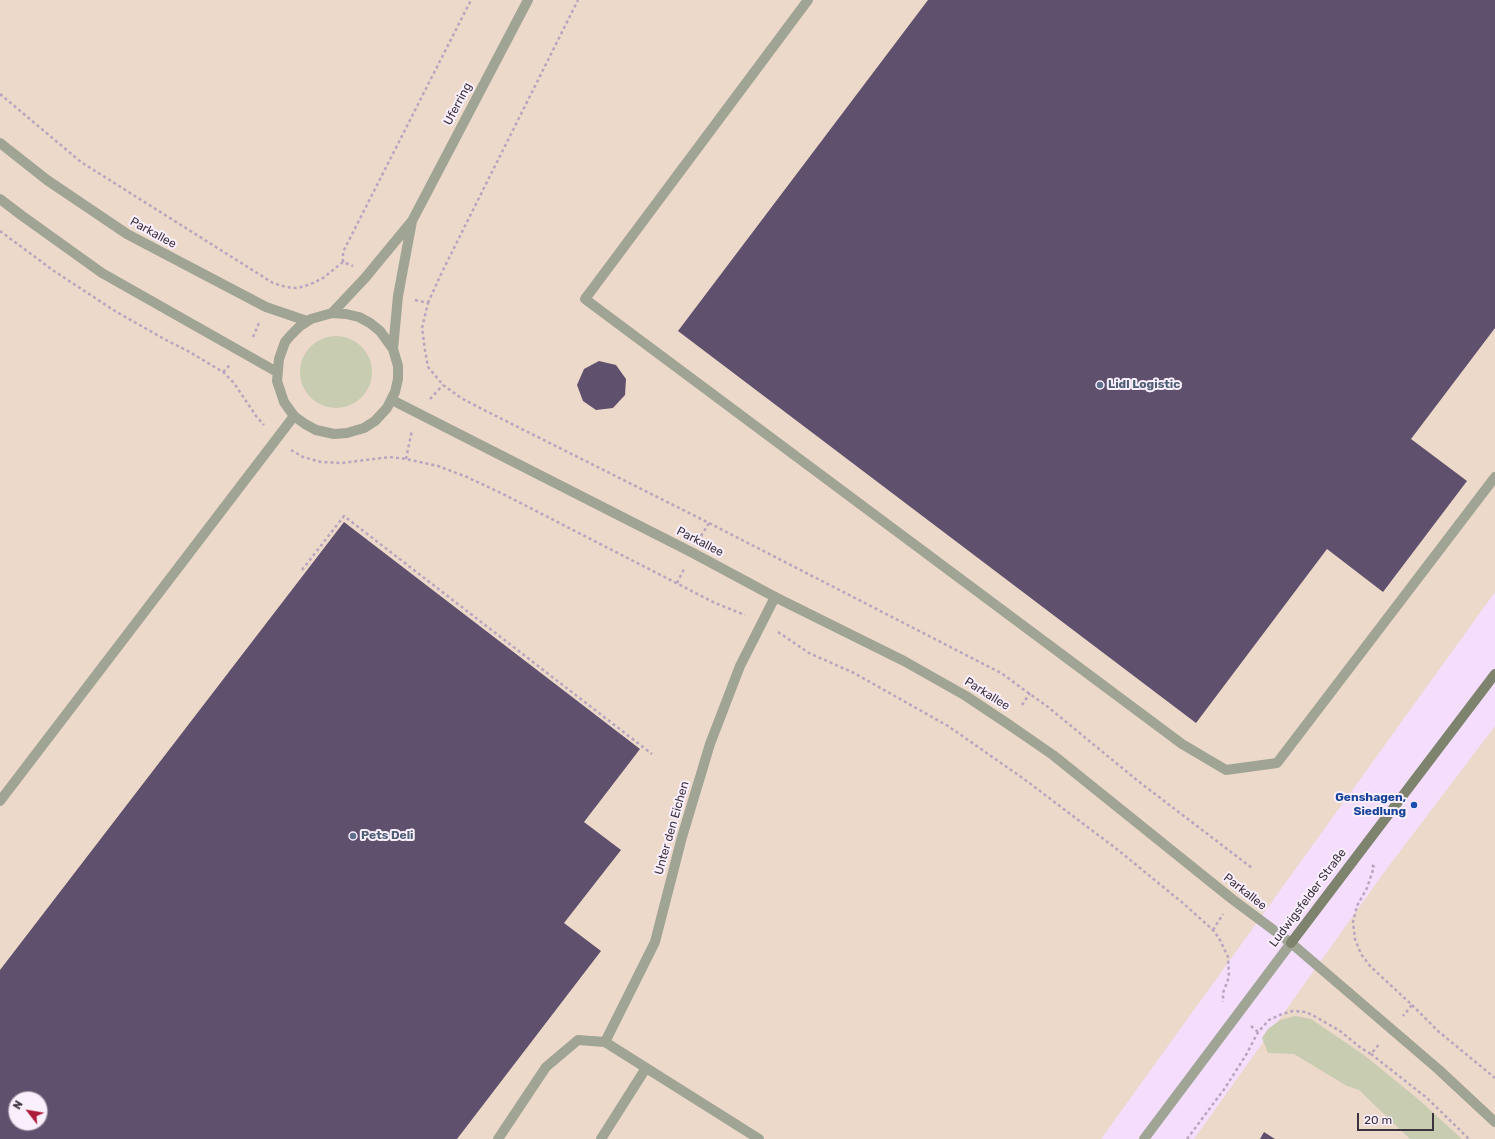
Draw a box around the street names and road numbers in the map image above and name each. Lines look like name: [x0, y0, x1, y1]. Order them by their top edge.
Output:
street label: Uferring: [441, 80, 475, 128]
street label: Parkallee: [127, 214, 179, 252]
street label: Parkallee: [674, 524, 726, 560]
street label: Parkallee: [962, 674, 1012, 714]
street label: Unter den Eichen: [652, 780, 692, 876]
street label: Ludwigsfelder Straße: [1266, 846, 1350, 950]
street label: Parkallee: [1221, 871, 1269, 913]

